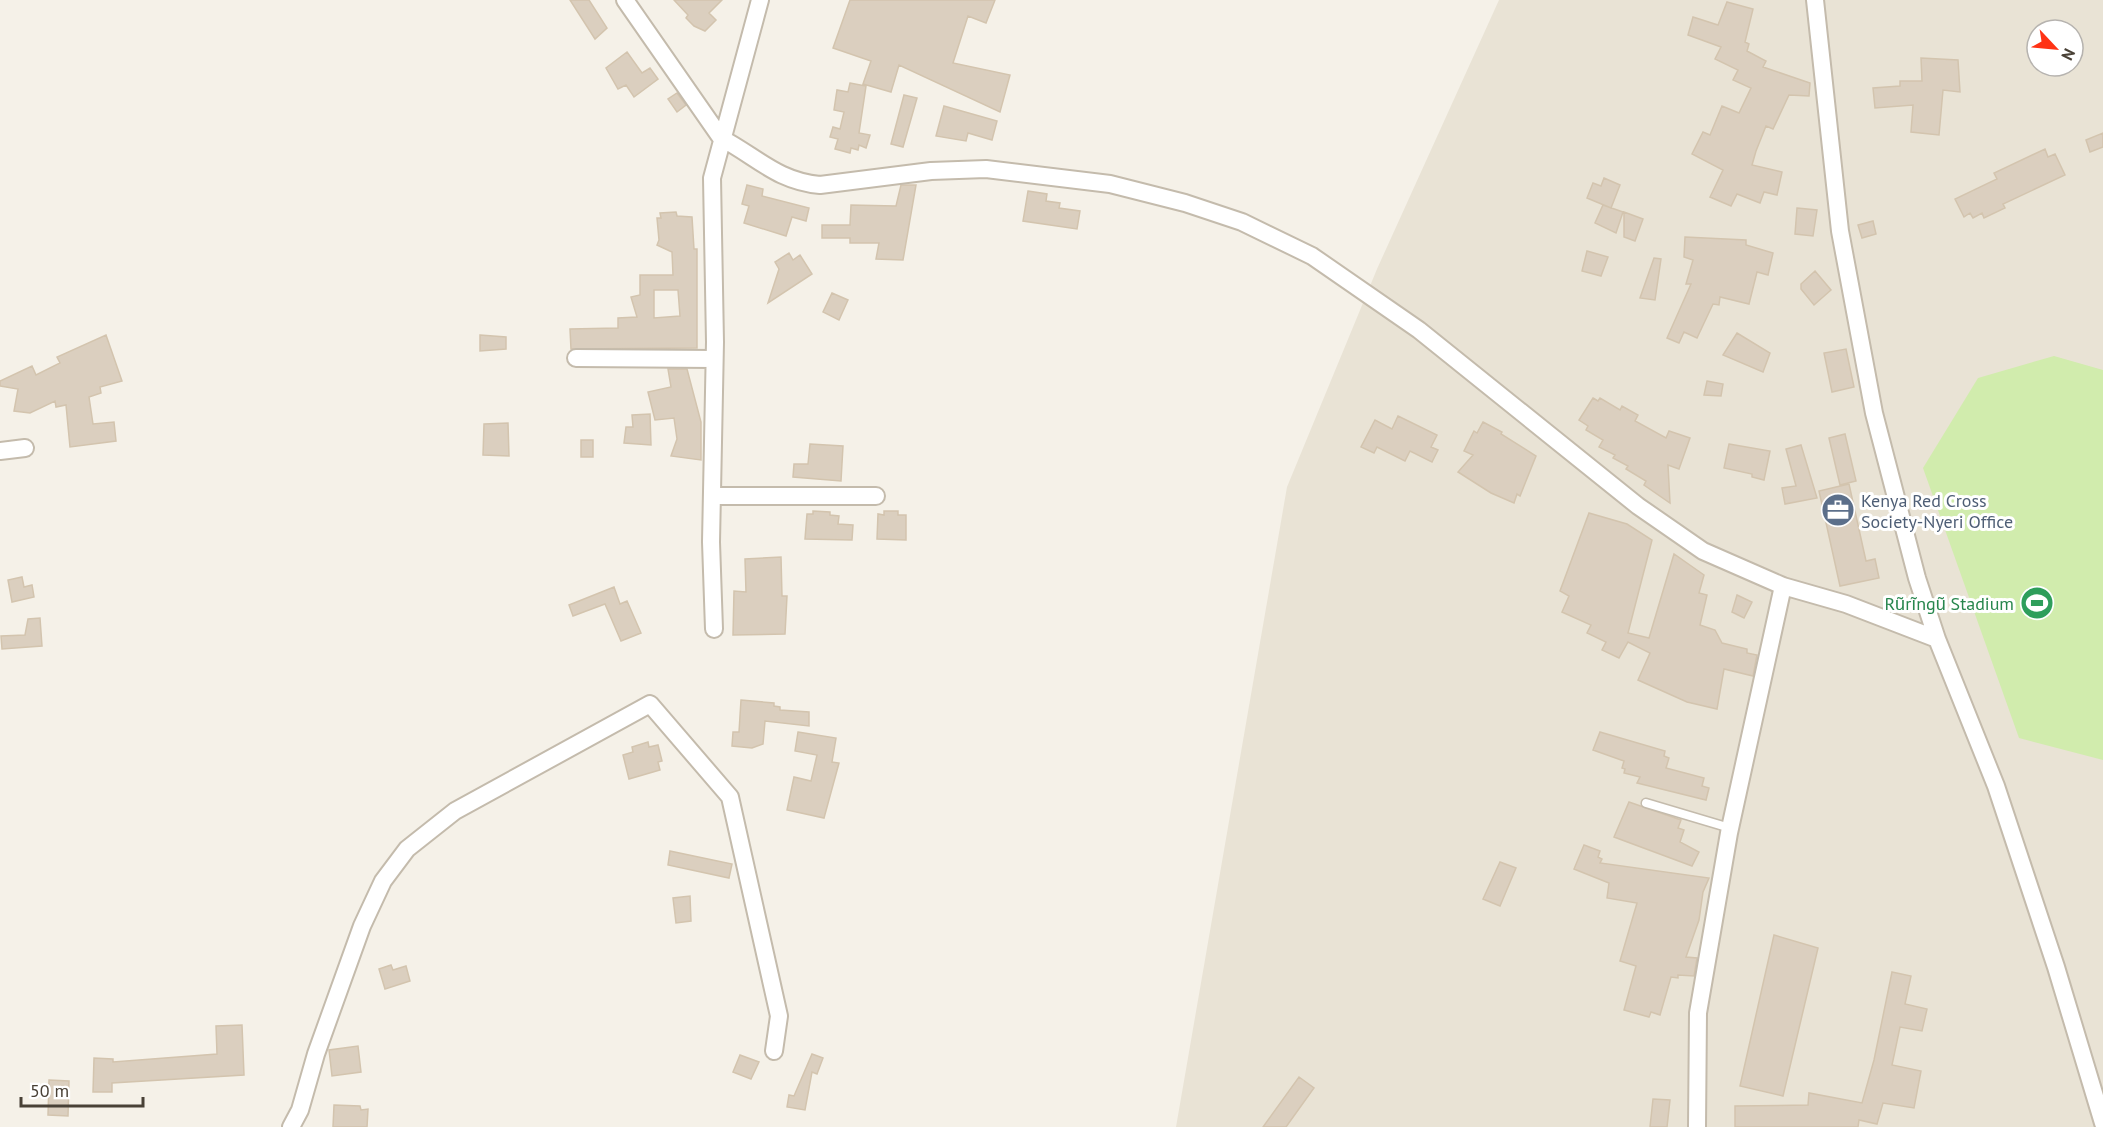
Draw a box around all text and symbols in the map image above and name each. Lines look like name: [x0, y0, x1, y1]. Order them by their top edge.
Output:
north arrow: [2025, 18, 2085, 78]
text: N: [2057, 45, 2080, 64]
place label: Kenya Red Cross Society-Nyeri Office: [1861, 489, 2013, 533]
office icon: Kenya Red Cross Society-Nyeri Office: [1820, 492, 1856, 528]
sports icon: Rũrĩngũ Stadium: [2019, 585, 2055, 621]
place label: Rũrĩngũ Stadium: [1884, 592, 2014, 615]
scale bar: [21, 1070, 142, 1108]
text: 50 m: [30, 1079, 69, 1102]

